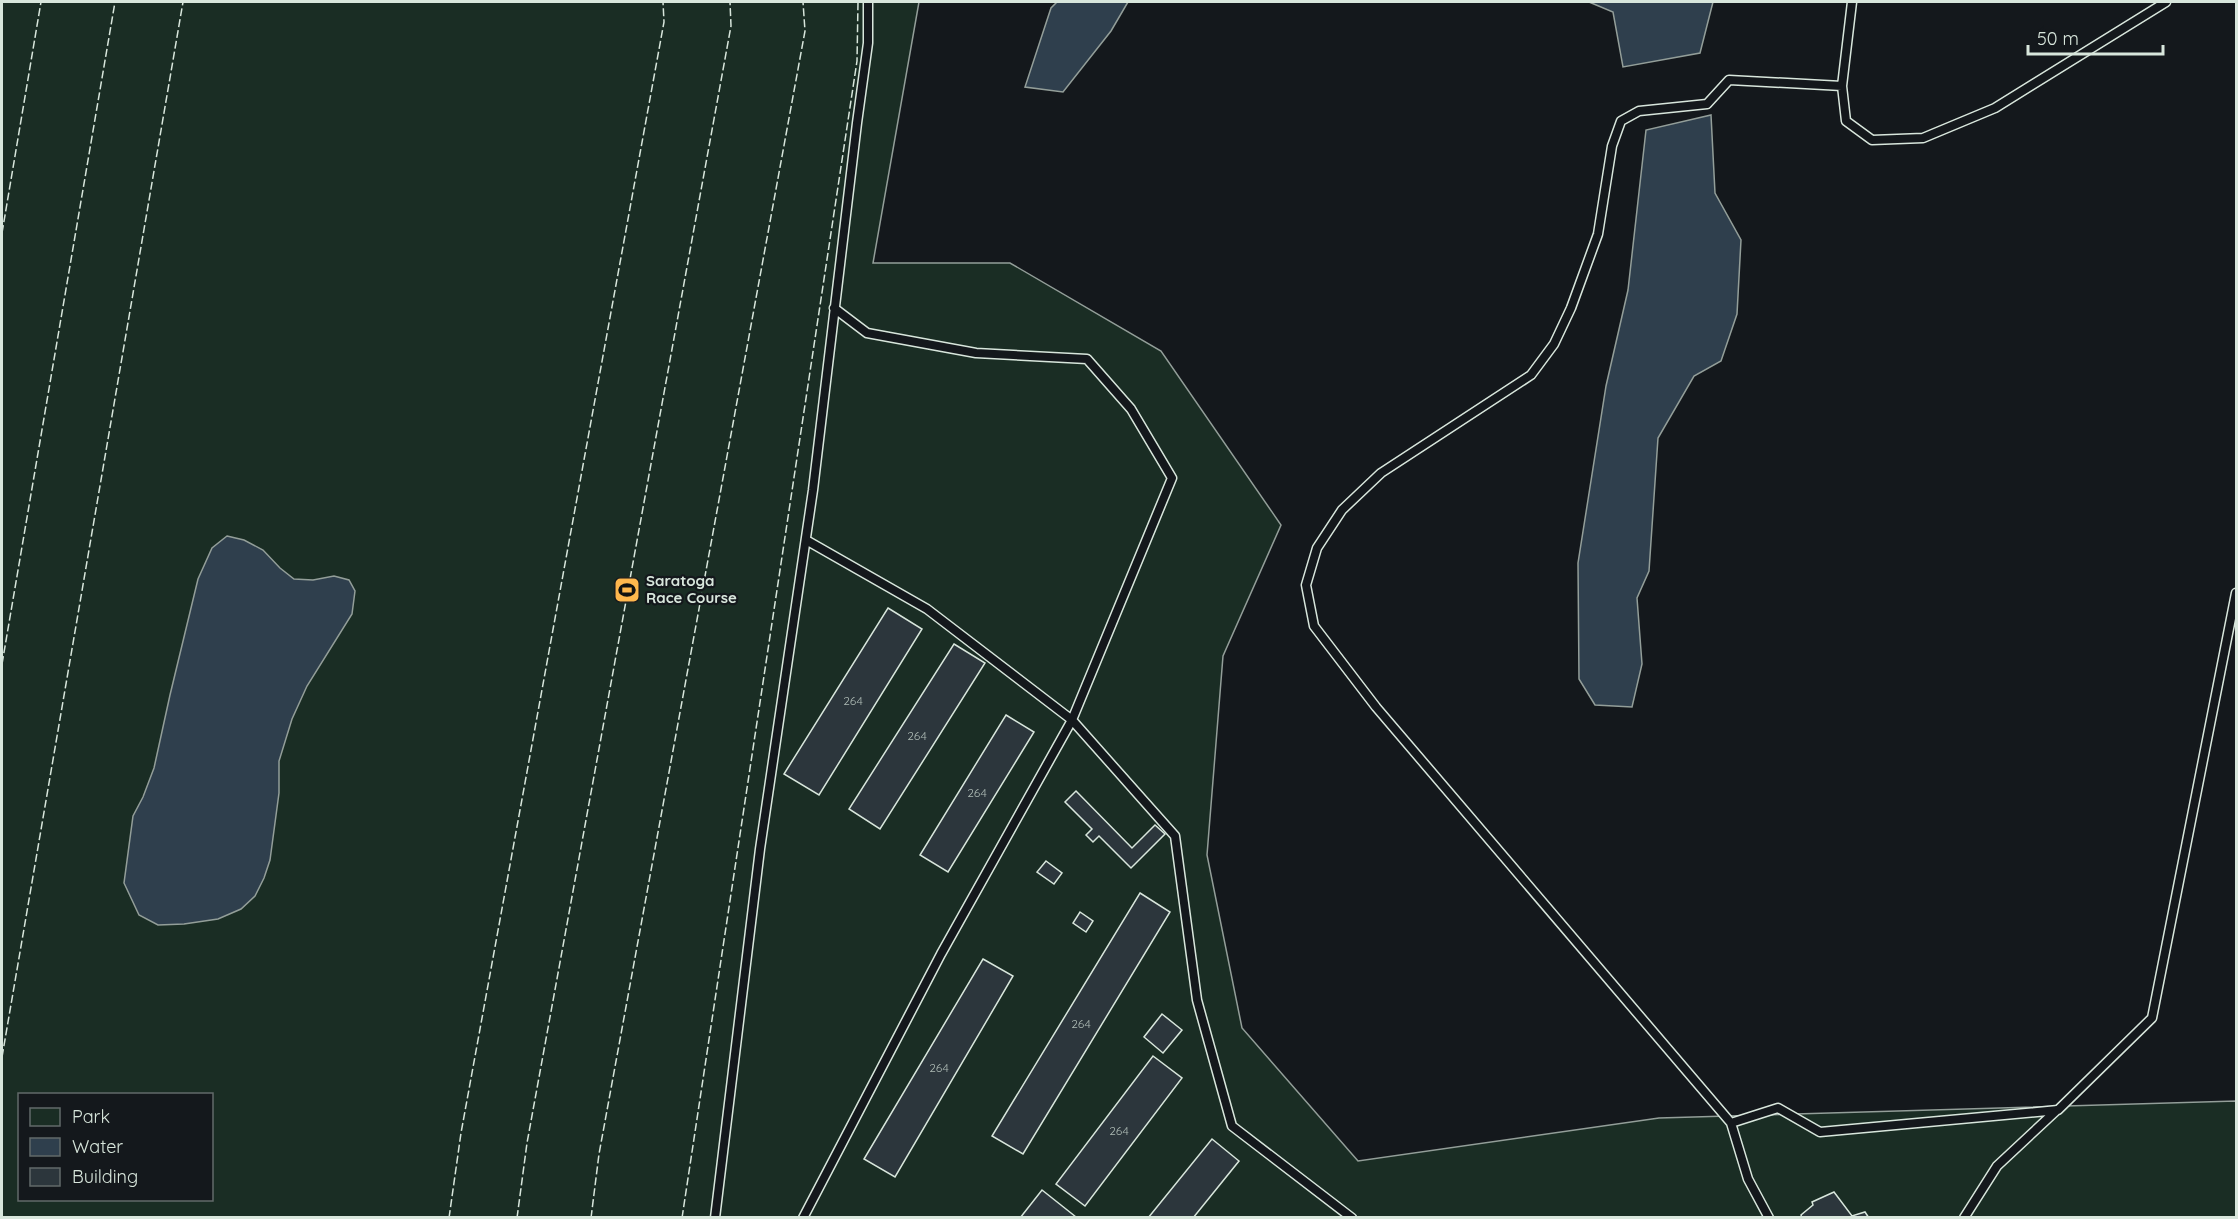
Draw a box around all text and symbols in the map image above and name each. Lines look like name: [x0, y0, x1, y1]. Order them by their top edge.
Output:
scale bar: [2028, 18, 2163, 56]
text: 50 m: [2037, 27, 2079, 50]
place label: Saratoga Race Course: [646, 571, 737, 607]
sports icon: Saratoga Race Course: [612, 575, 642, 605]
house number: 264: [843, 693, 863, 708]
house number: 264: [907, 728, 927, 743]
house number: 264: [967, 785, 987, 800]
house number: 264: [1071, 1016, 1091, 1031]
house number: 264: [929, 1060, 949, 1075]
legend: [18, 1093, 213, 1201]
text: Park: [72, 1105, 110, 1128]
house number: 264: [1109, 1123, 1129, 1138]
text: Water: [72, 1135, 123, 1158]
text: Building: [72, 1165, 138, 1188]

